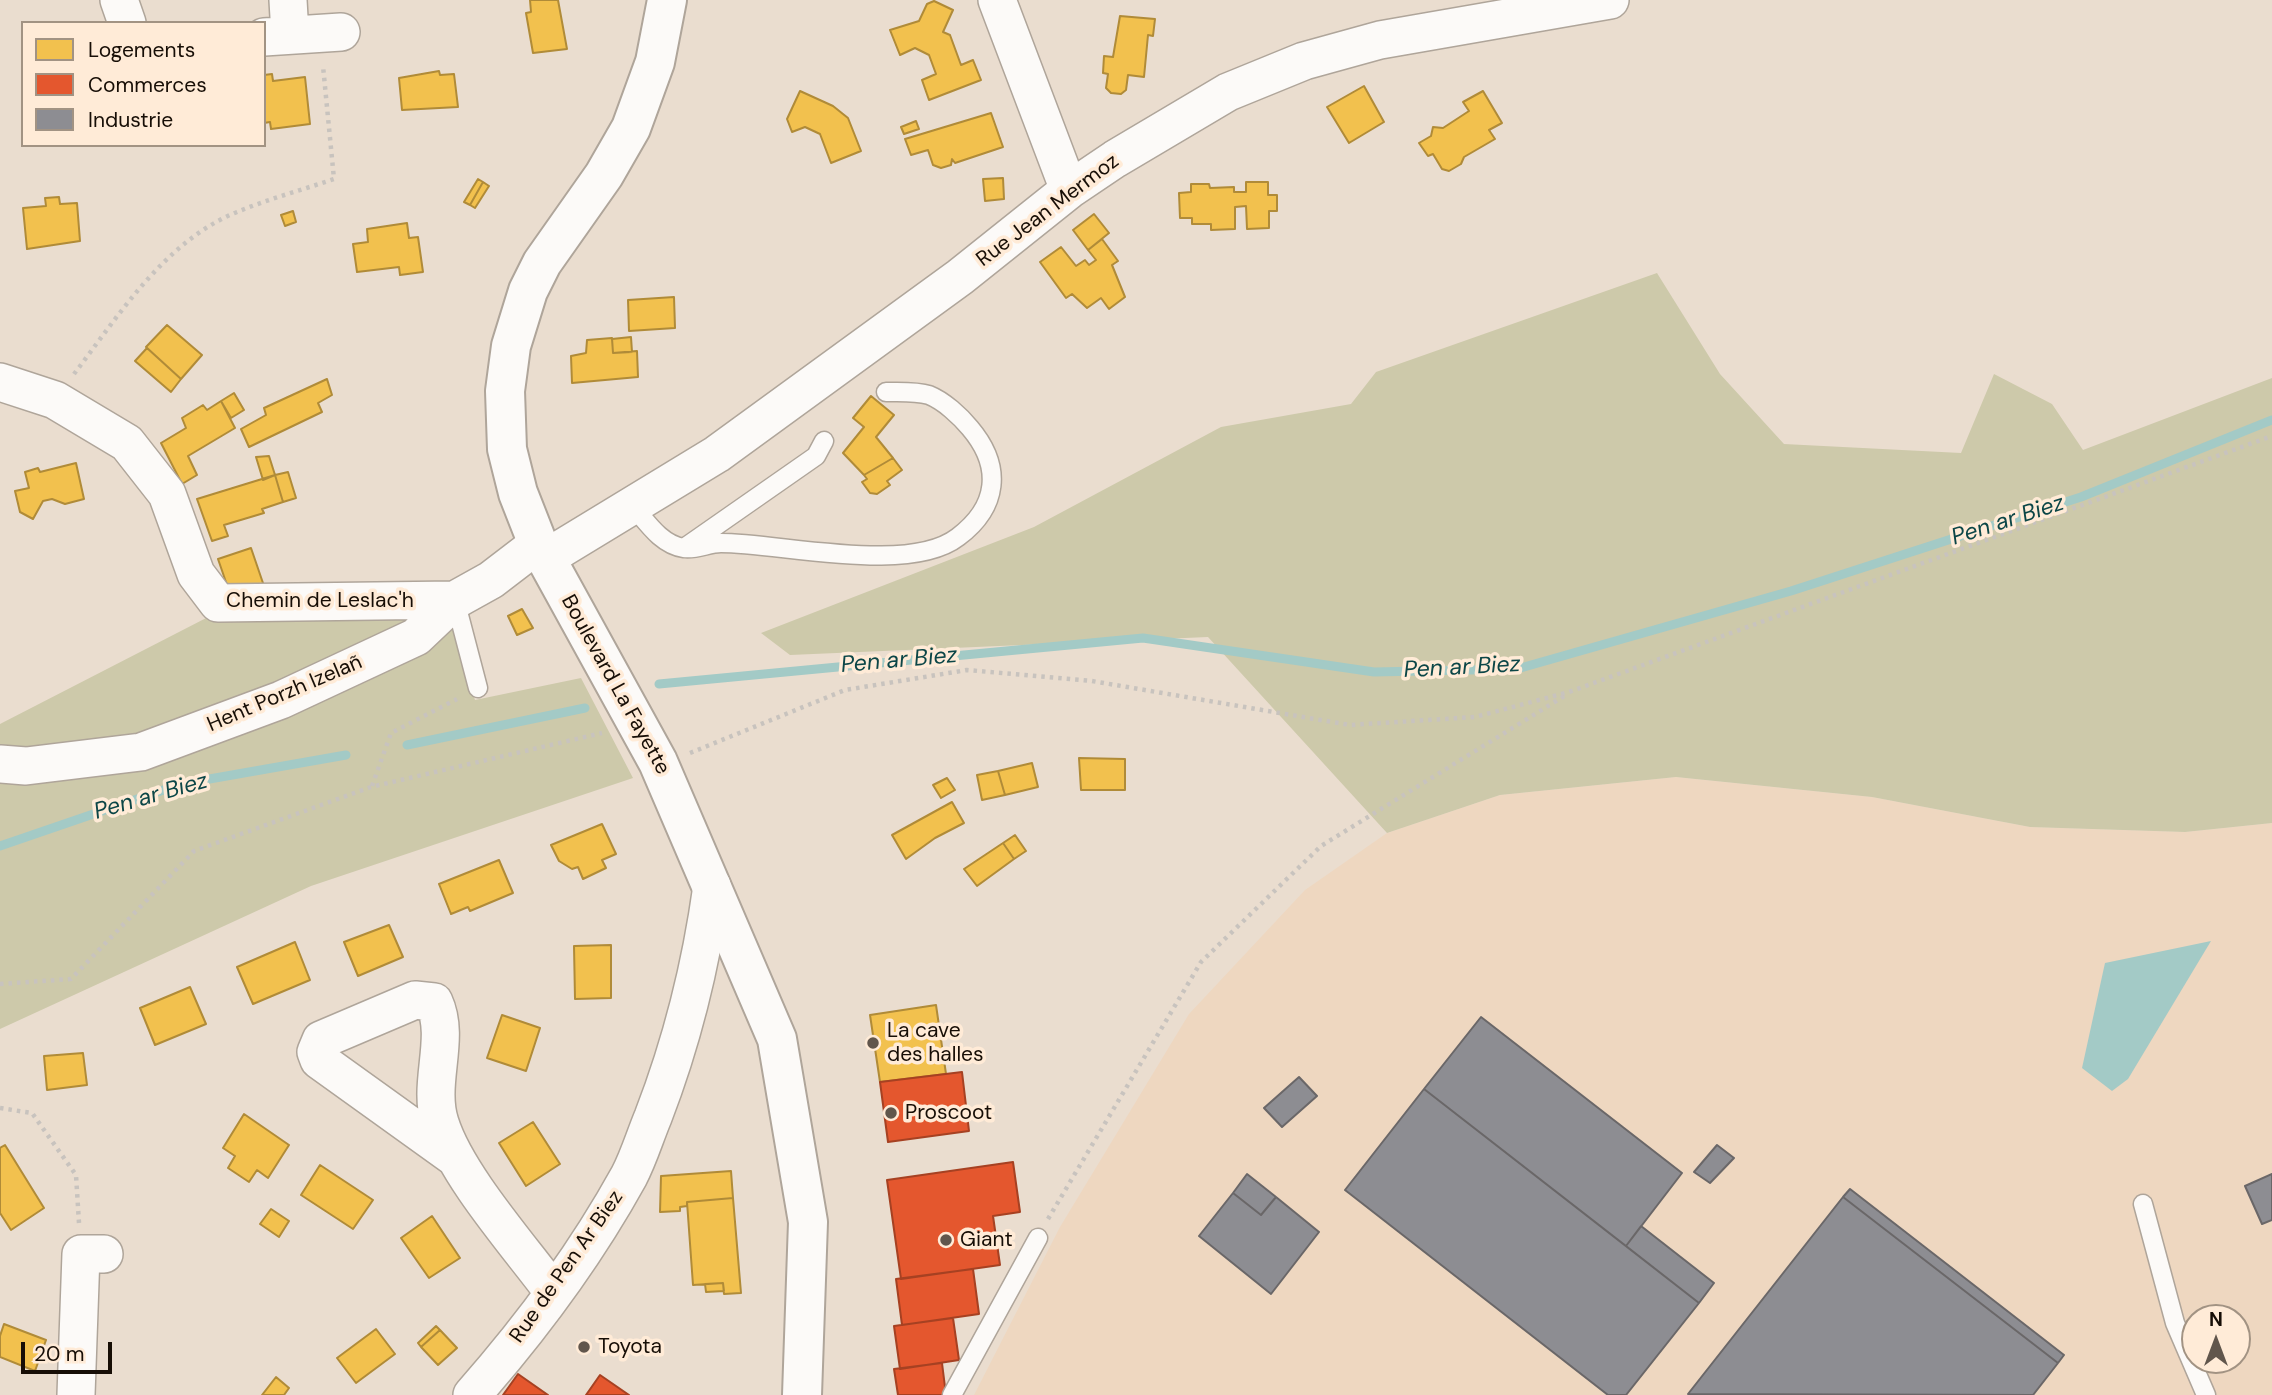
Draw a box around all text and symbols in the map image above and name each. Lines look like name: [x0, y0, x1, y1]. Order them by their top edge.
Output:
legend: [21, 21, 266, 147]
text: Logements: [88, 36, 195, 64]
text: Commerces: [88, 71, 207, 99]
text: Industrie: [88, 106, 173, 134]
street label: Rue Jean Mermoz: [972, 149, 1124, 273]
water label: Pen ar Biez: [1948, 490, 2068, 552]
street label: Chemin de Leslac'h: [226, 588, 414, 614]
street label: Boulevard La Fayette: [555, 591, 675, 779]
water label: Pen ar Biez: [840, 642, 958, 680]
street label: Hent Porzh Izelañ: [204, 650, 366, 738]
water label: Pen ar Biez: [1403, 651, 1521, 685]
water label: Pen ar Biez: [91, 768, 211, 826]
place label: La cave des halles: [887, 1018, 984, 1068]
marker: La cave des halles: [865, 1035, 881, 1051]
place label: Proscoot: [905, 1100, 992, 1126]
marker: Proscoot: [883, 1105, 899, 1121]
street label: Rue de Pen Ar Biez: [505, 1186, 629, 1348]
place label: Giant: [960, 1227, 1013, 1253]
marker: Giant: [938, 1232, 954, 1248]
north arrow: [2181, 1304, 2251, 1374]
text: N: [2209, 1307, 2223, 1332]
scale bar: [24, 1328, 116, 1372]
place label: Toyota: [598, 1334, 662, 1360]
marker: Toyota: [576, 1339, 592, 1355]
text: 20 m: [34, 1340, 85, 1368]

